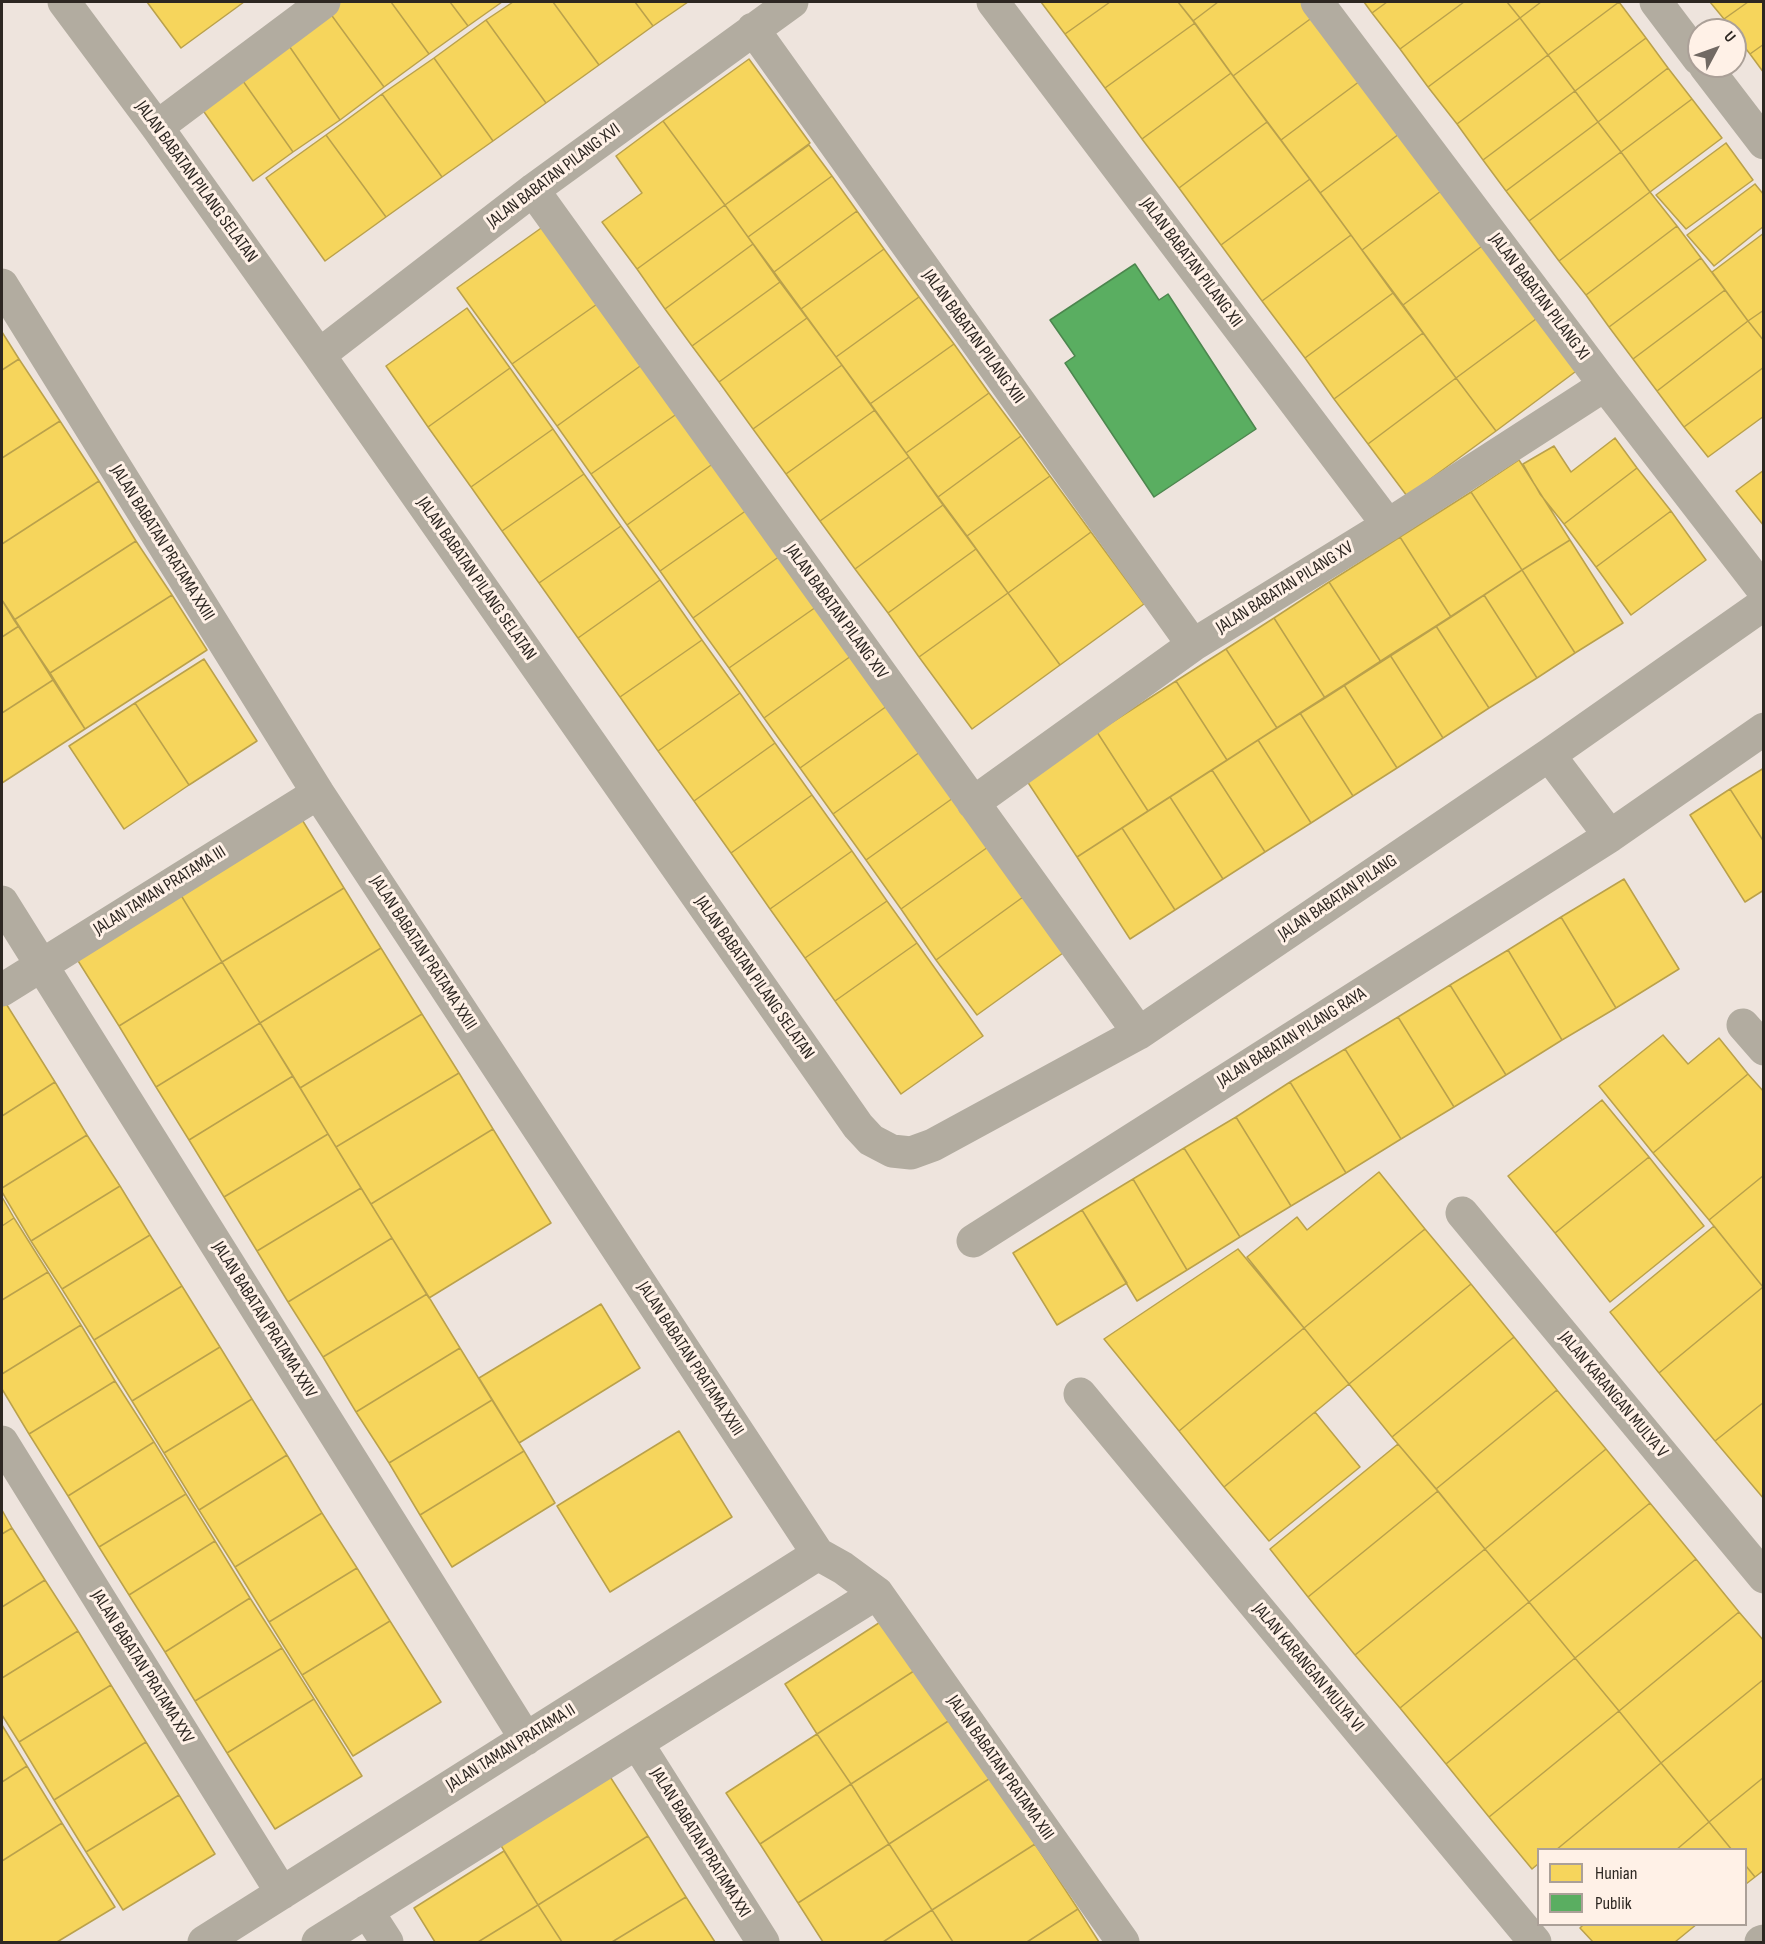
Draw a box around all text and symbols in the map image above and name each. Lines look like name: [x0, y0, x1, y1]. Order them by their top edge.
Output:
north arrow: [1687, 18, 1747, 78]
text: U: [1720, 28, 1739, 47]
street label: JALAN BABATAN PILANG SELATAN: [130, 97, 262, 267]
street label: JALAN BABATAN PILANG XVI: [483, 119, 625, 233]
street label: JALAN BABATAN PILANG XII: [1135, 194, 1247, 332]
street label: JALAN BABATAN PILANG XI: [1484, 229, 1594, 365]
street label: JALAN BABATAN PILANG XIII: [917, 266, 1029, 408]
street label: JALAN BABATAN PRATAMA XXIII: [105, 461, 219, 625]
street label: JALAN BABATAN PILANG SELATAN: [411, 493, 541, 665]
street label: JALAN BABATAN PILANG XV: [1212, 537, 1358, 639]
street label: JALAN BABATAN PILANG XIV: [780, 540, 892, 684]
street label: JALAN TAMAN PRATAMA III: [90, 842, 230, 940]
street label: JALAN BABATAN PILANG: [1274, 850, 1402, 946]
street label: JALAN BABATAN PRATAMA XXIII: [365, 872, 481, 1034]
street label: JALAN BABATAN PILANG SELATAN: [689, 892, 819, 1064]
street label: JALAN BABATAN PILANG RAYA: [1214, 983, 1370, 1093]
street label: JALAN BABATAN PRATAMA XXIV: [207, 1238, 321, 1402]
street label: JALAN BABATAN PRATAMA XXIII: [632, 1278, 748, 1440]
street label: JALAN KARANGAN MULYA V: [1554, 1327, 1672, 1463]
street label: JALAN BABATAN PRATAMA XXV: [86, 1586, 198, 1748]
street label: JALAN KARANGAN MULYA VI: [1248, 1599, 1368, 1737]
street label: JALAN BABATAN PRATAMA XIII: [942, 1691, 1058, 1845]
street label: JALAN TAMAN PRATAMA II: [442, 1700, 580, 1796]
street label: JALAN BABATAN PRATAMA XXI: [645, 1764, 755, 1922]
legend: [1537, 1848, 1747, 1926]
text: Hunian: [1595, 1863, 1637, 1884]
text: Publik: [1595, 1893, 1632, 1914]

